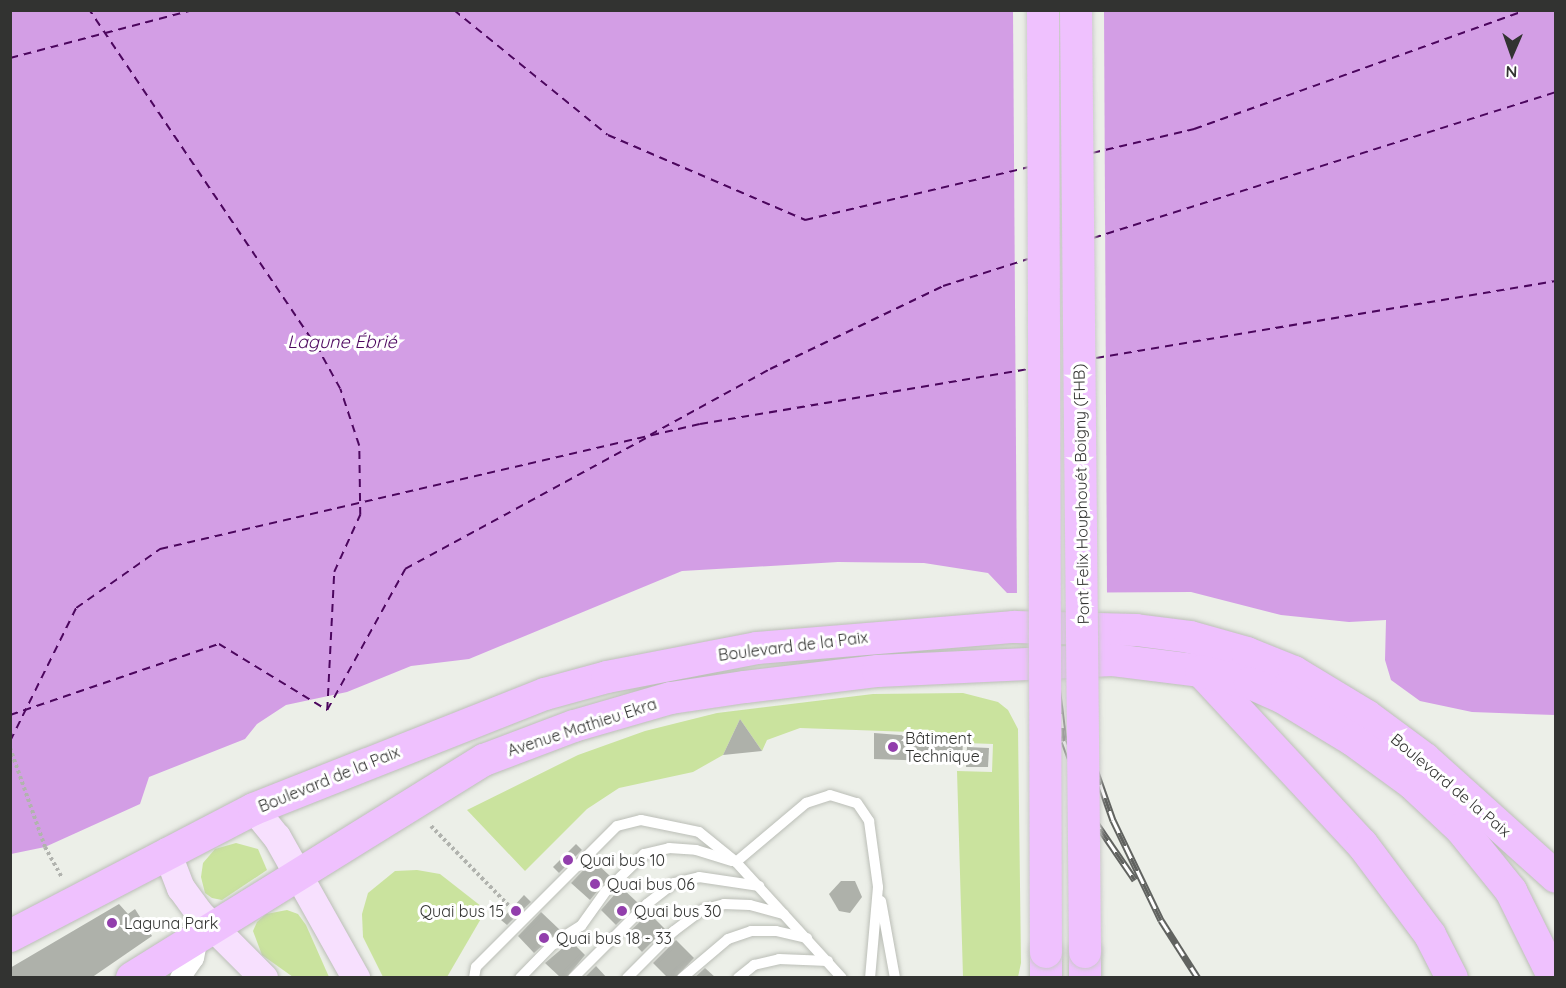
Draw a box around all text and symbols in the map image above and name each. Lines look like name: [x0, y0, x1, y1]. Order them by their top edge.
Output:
north arrow: [1482, 24, 1542, 84]
text: N: [1505, 62, 1518, 82]
water label: Lagune Ébrié: [287, 331, 397, 353]
street label: Pont Felix Houphouét Boigny (FHB): [1069, 363, 1093, 625]
street label: Boulevard de la Paix: [717, 627, 869, 665]
street label: Avenue Mathieu Ekra: [505, 694, 659, 760]
place label: Bâtiment Technique: [905, 728, 980, 766]
street label: Boulevard de la Paix: [1387, 729, 1515, 841]
marker: Bâtiment Technique: [886, 740, 900, 754]
street label: Boulevard de la Paix: [255, 742, 403, 816]
place label: Quai bus 10: [580, 850, 665, 870]
marker: Quai bus 10: [561, 853, 575, 867]
place label: Quai bus 06: [607, 874, 695, 894]
marker: Quai bus 06: [588, 877, 602, 891]
place label: Quai bus 15: [420, 901, 504, 921]
place label: Quai bus 30: [634, 901, 722, 921]
marker: Quai bus 15: [509, 904, 523, 918]
marker: Quai bus 30: [615, 904, 629, 918]
place label: Laguna Park: [124, 913, 218, 933]
marker: Laguna Park: [105, 916, 119, 930]
place label: Quai bus 18 - 33: [556, 928, 672, 948]
marker: Quai bus 18 - 33: [537, 931, 551, 945]

